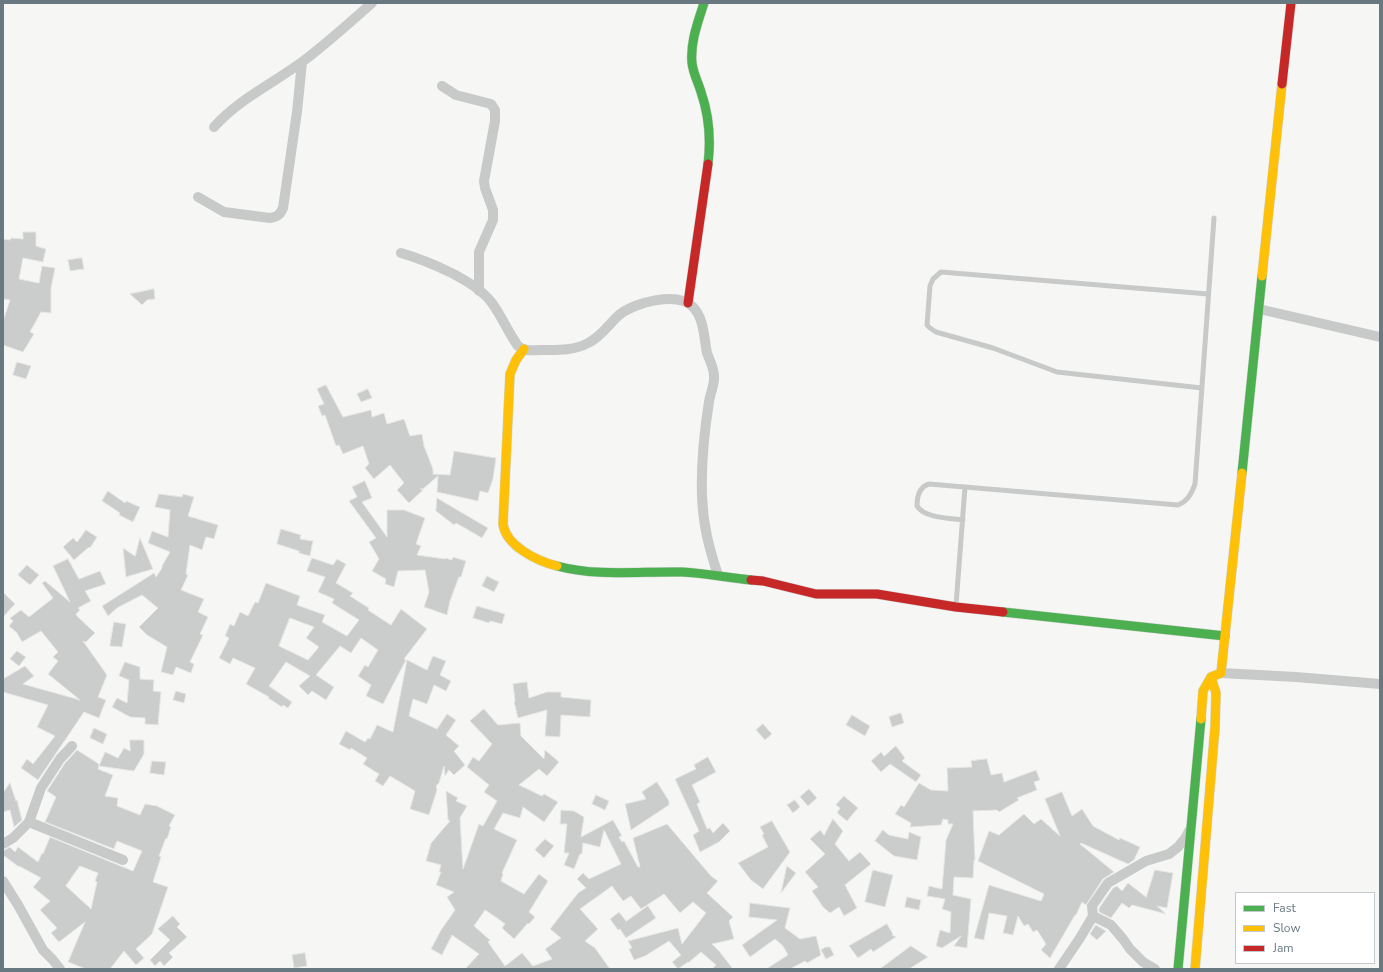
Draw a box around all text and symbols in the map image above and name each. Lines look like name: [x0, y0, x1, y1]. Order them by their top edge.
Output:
legend: [1235, 892, 1375, 964]
text: Fast: [1273, 900, 1296, 916]
text: Slow: [1273, 920, 1301, 936]
text: Jam: [1273, 940, 1294, 956]

